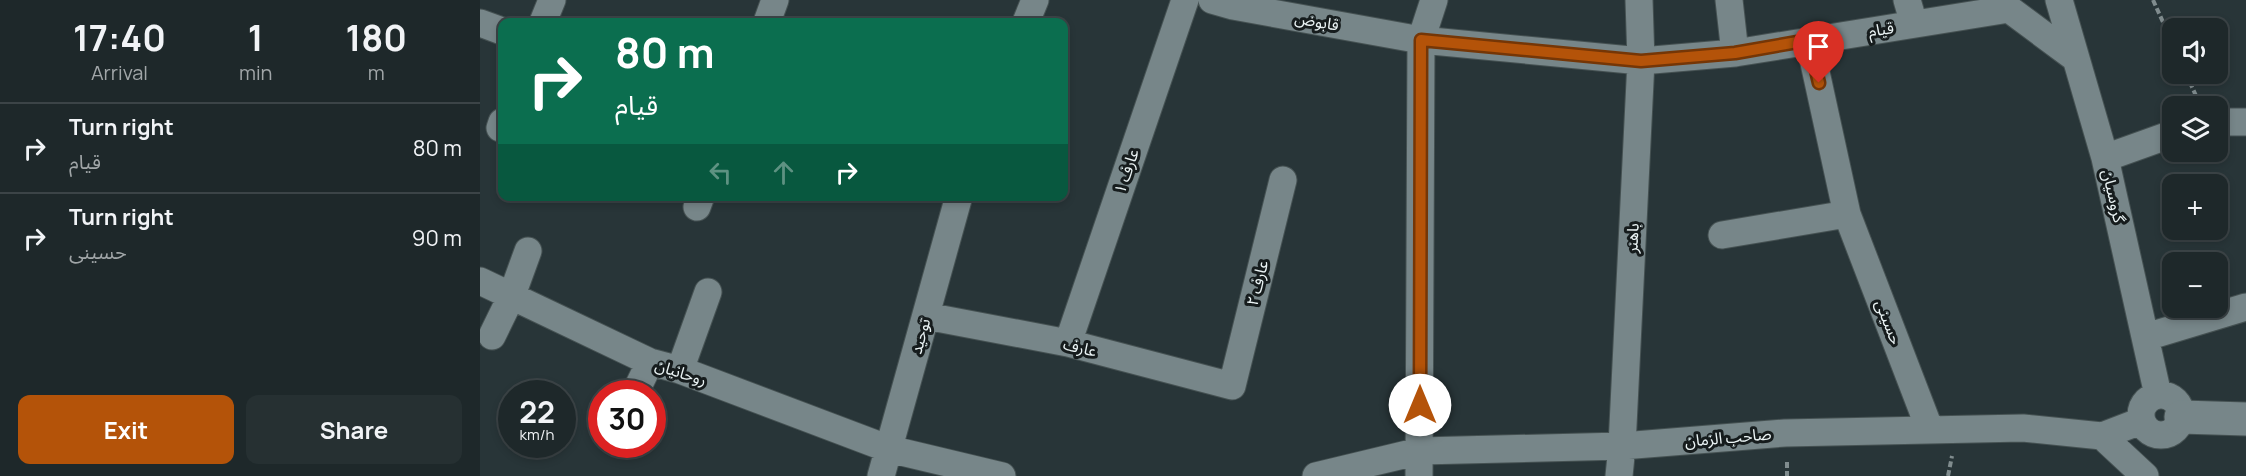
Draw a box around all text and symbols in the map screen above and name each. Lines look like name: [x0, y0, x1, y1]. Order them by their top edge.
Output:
street label: قابوض: [1293, 6, 1341, 36]
text: 17:40: [73, 13, 166, 62]
text: 1: [248, 13, 264, 62]
text: 180: [345, 13, 407, 62]
street label: قیام: [1867, 16, 1896, 44]
map controls: [2162, 18, 2228, 318]
button: sound: [2162, 18, 2228, 84]
pin: [1793, 21, 1844, 83]
text: 80 m: [615, 23, 715, 81]
icon: arrive: [1802, 30, 1835, 63]
icon: right: [516, 42, 594, 120]
text: Arrival: [91, 59, 148, 86]
text: min: [239, 59, 272, 86]
text: m: [368, 59, 385, 86]
text: قیام: [615, 86, 658, 123]
button: layers: [2162, 96, 2228, 162]
text: Turn right: [69, 112, 174, 142]
icon: right: [18, 132, 51, 165]
text: 80 m: [413, 133, 462, 163]
street label: عارف ۱: [1108, 146, 1144, 196]
text: قیام: [69, 148, 101, 175]
icon: left: [704, 156, 737, 189]
icon: ahead: [767, 156, 800, 189]
icon: right: [830, 156, 863, 189]
street label: گروسیان: [2097, 167, 2131, 225]
button: +: [2162, 174, 2228, 240]
text: Turn right: [69, 202, 174, 232]
icon: right: [18, 222, 51, 255]
street label: باهنر: [1620, 222, 1644, 255]
text: 90 m: [412, 223, 462, 253]
text: حسینی: [69, 238, 127, 265]
button: −: [2162, 252, 2228, 318]
street label: عارف ۲: [1241, 258, 1273, 308]
street label: حسینی: [1870, 296, 1908, 348]
street label: توحید: [905, 315, 935, 356]
street label: عارف: [1061, 332, 1099, 362]
street label: روحانیان: [652, 353, 710, 391]
position arrow: [1388, 373, 1452, 437]
speed limit sign: 30: [588, 380, 666, 458]
text: 22: [519, 391, 555, 432]
button: Exit: [18, 395, 234, 464]
button: Share: [246, 395, 462, 464]
street label: صاحب الزمان: [1684, 422, 1772, 452]
text: km/h: [520, 424, 554, 445]

